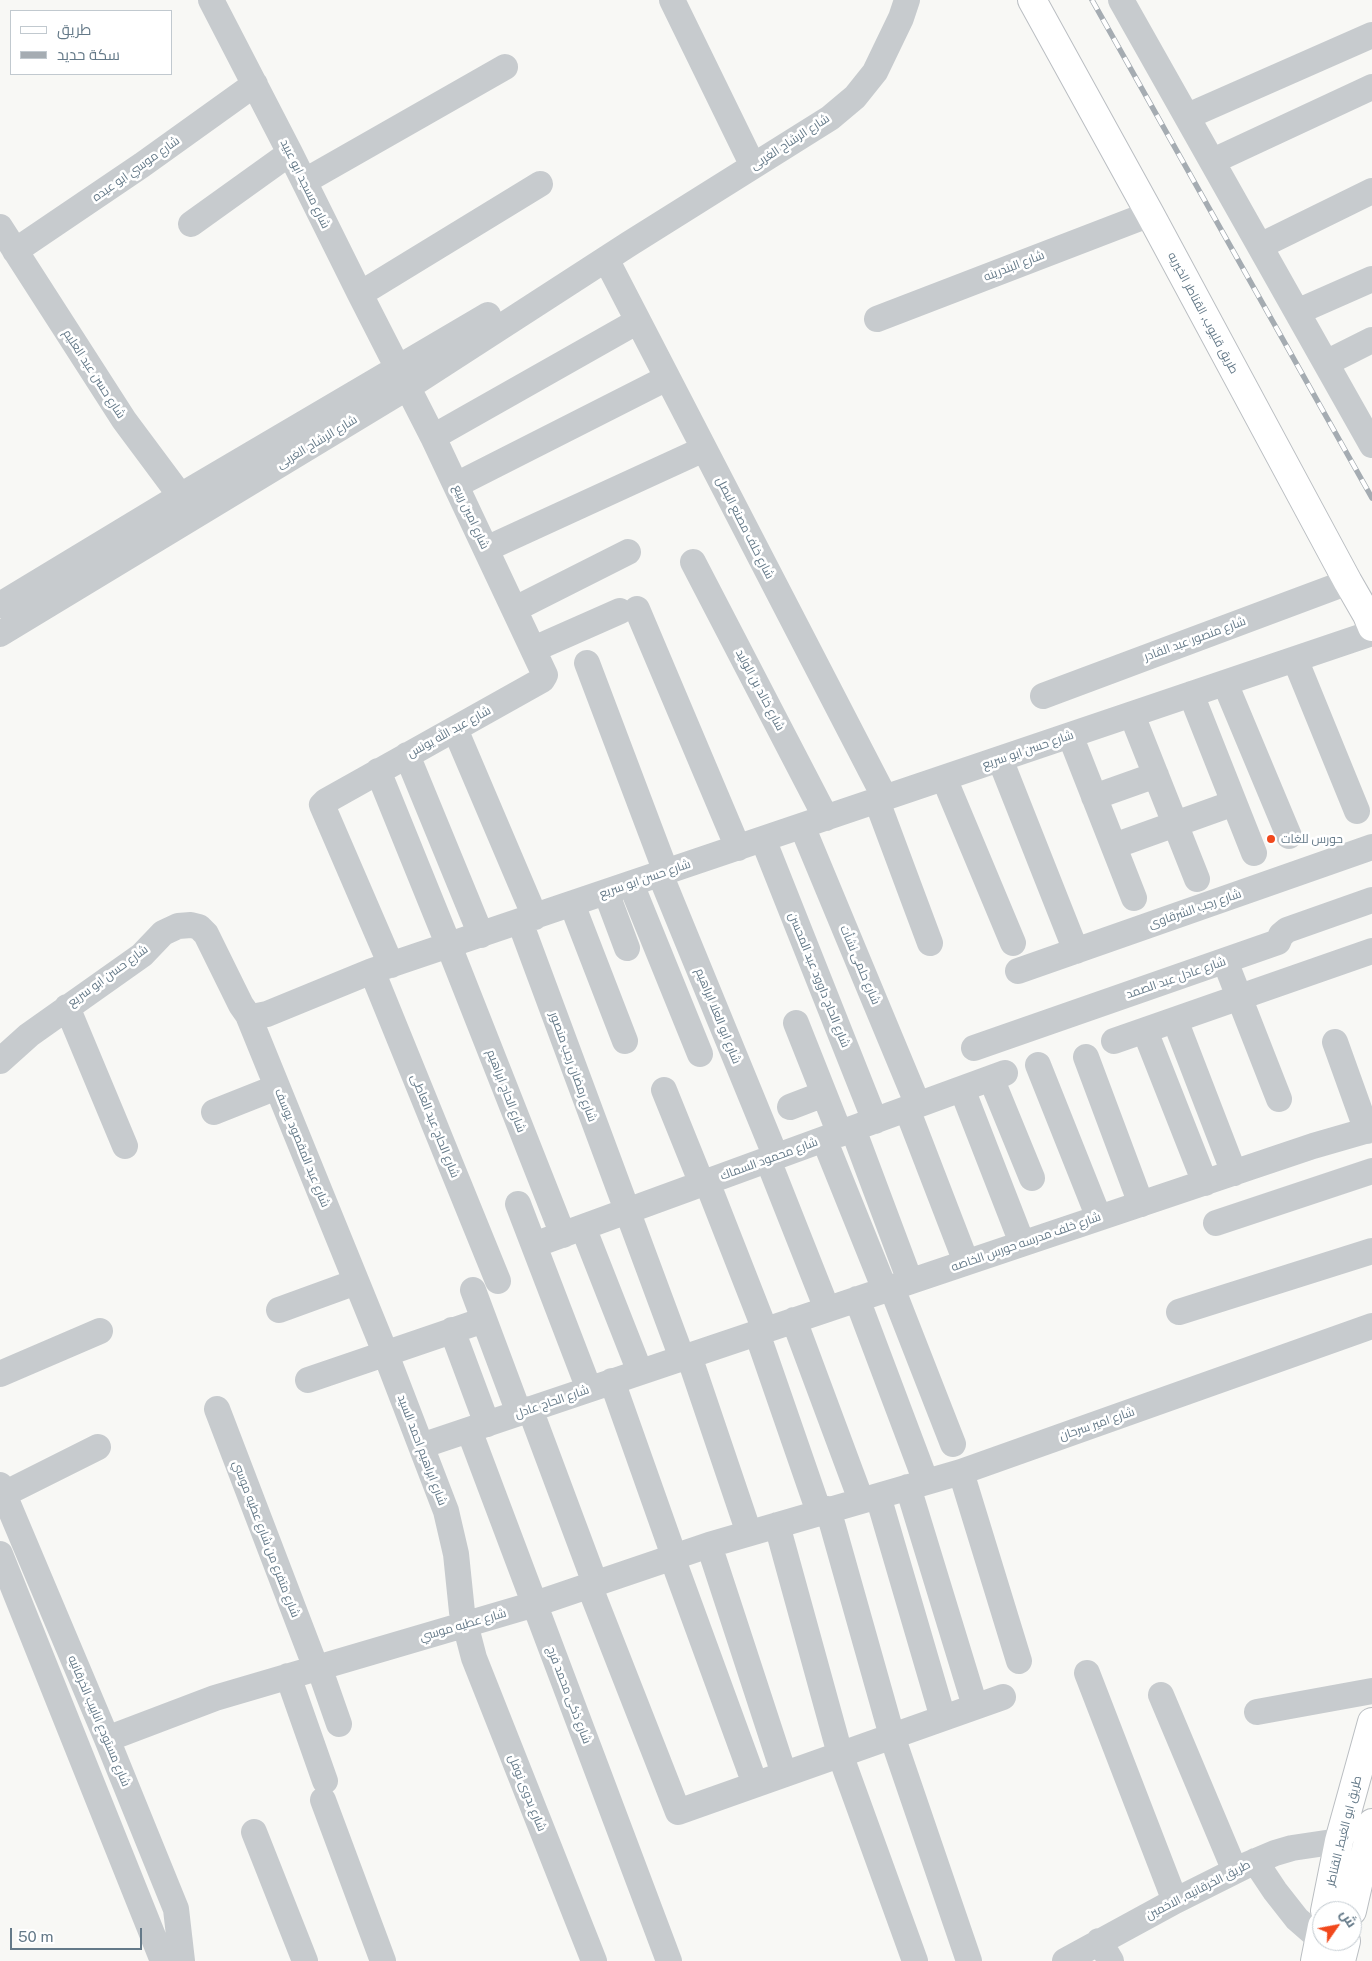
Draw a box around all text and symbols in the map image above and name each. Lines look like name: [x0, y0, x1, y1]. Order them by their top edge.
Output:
legend: [10, 10, 172, 75]
text: طريق: [57, 21, 91, 38]
text: سكة حديد: [57, 46, 120, 63]
street label: شارع الرشاح الغربى: [748, 111, 832, 173]
street label: شارع موسي ابو عيده: [90, 133, 182, 205]
street label: شارع مسجد ابو عبيد: [277, 137, 333, 231]
street label: شارع البندرينه: [982, 248, 1046, 284]
street label: طريق قليوب, القناطر الخيريه: [1165, 250, 1241, 376]
street label: شارع حسن عبد العليم: [60, 327, 128, 421]
street label: شارع الرشاح الغربى: [274, 412, 360, 472]
street label: شارع خلف مصنع البصل: [713, 475, 777, 581]
street label: شارع امين ربيع: [450, 483, 492, 551]
street label: شارع منصور عبد القادر: [1142, 614, 1248, 664]
street label: شارع خالد بن الوليد: [732, 647, 788, 733]
street label: شارع عبد الله يونس: [405, 703, 493, 761]
street label: شارع حسن ابو سريع: [980, 728, 1076, 772]
place label: حورس للغات: [1281, 832, 1343, 846]
marker: حورس للغات: [1265, 833, 1277, 845]
street label: شارع حسن ابو سريع: [597, 857, 693, 901]
street label: شارع رجب الشرقاوى: [1147, 886, 1243, 932]
street label: شارع الحاج داوود عبد المحسن: [785, 910, 853, 1050]
street label: شارع حلمى نشأت: [837, 923, 883, 1007]
street label: شارع حسن ابو سريع: [65, 942, 151, 1010]
street label: شارع عادل عبد الصمد: [1124, 954, 1228, 1002]
street label: شارع ابو العلا ابراهيم: [692, 966, 744, 1066]
street label: شارع رمضان رجب منصور: [546, 1010, 600, 1124]
street label: شارع الحاج ابراهيم: [484, 1048, 528, 1134]
street label: شارع الحاج عبد العاطى: [408, 1072, 462, 1180]
street label: شارع عبد المقصود يوسف: [272, 1086, 332, 1210]
street label: شارع محمود السماك: [718, 1135, 820, 1183]
street label: شارع خلف مدرسه حورس الخاصه: [949, 1210, 1103, 1274]
street label: شارع الحاج عادل: [513, 1383, 591, 1421]
street label: شارع ابراهيم احمد السيد: [394, 1393, 450, 1507]
street label: شارع امير سرحان: [1057, 1404, 1137, 1444]
street label: شارع متفرع من شارع عطيه موسي: [229, 1459, 303, 1619]
street label: شارع عطيه موسي: [418, 1606, 508, 1644]
street label: شارع ذكى محمد فرج: [544, 1644, 594, 1746]
street label: شارع مستودع انابيب الخرقانيه: [65, 1653, 133, 1789]
street label: شارع بدوى نوفل: [505, 1752, 549, 1834]
street label: طريق ابو الغيط, القناطر: [1323, 1774, 1365, 1888]
street label: طريق الخرقانيه, الاخمين: [1143, 1857, 1253, 1923]
north arrow: [1312, 1901, 1362, 1951]
text: ش: [1337, 1906, 1360, 1930]
scale bar: [12, 1918, 145, 1950]
text: 50 m: [18, 1928, 53, 1945]

